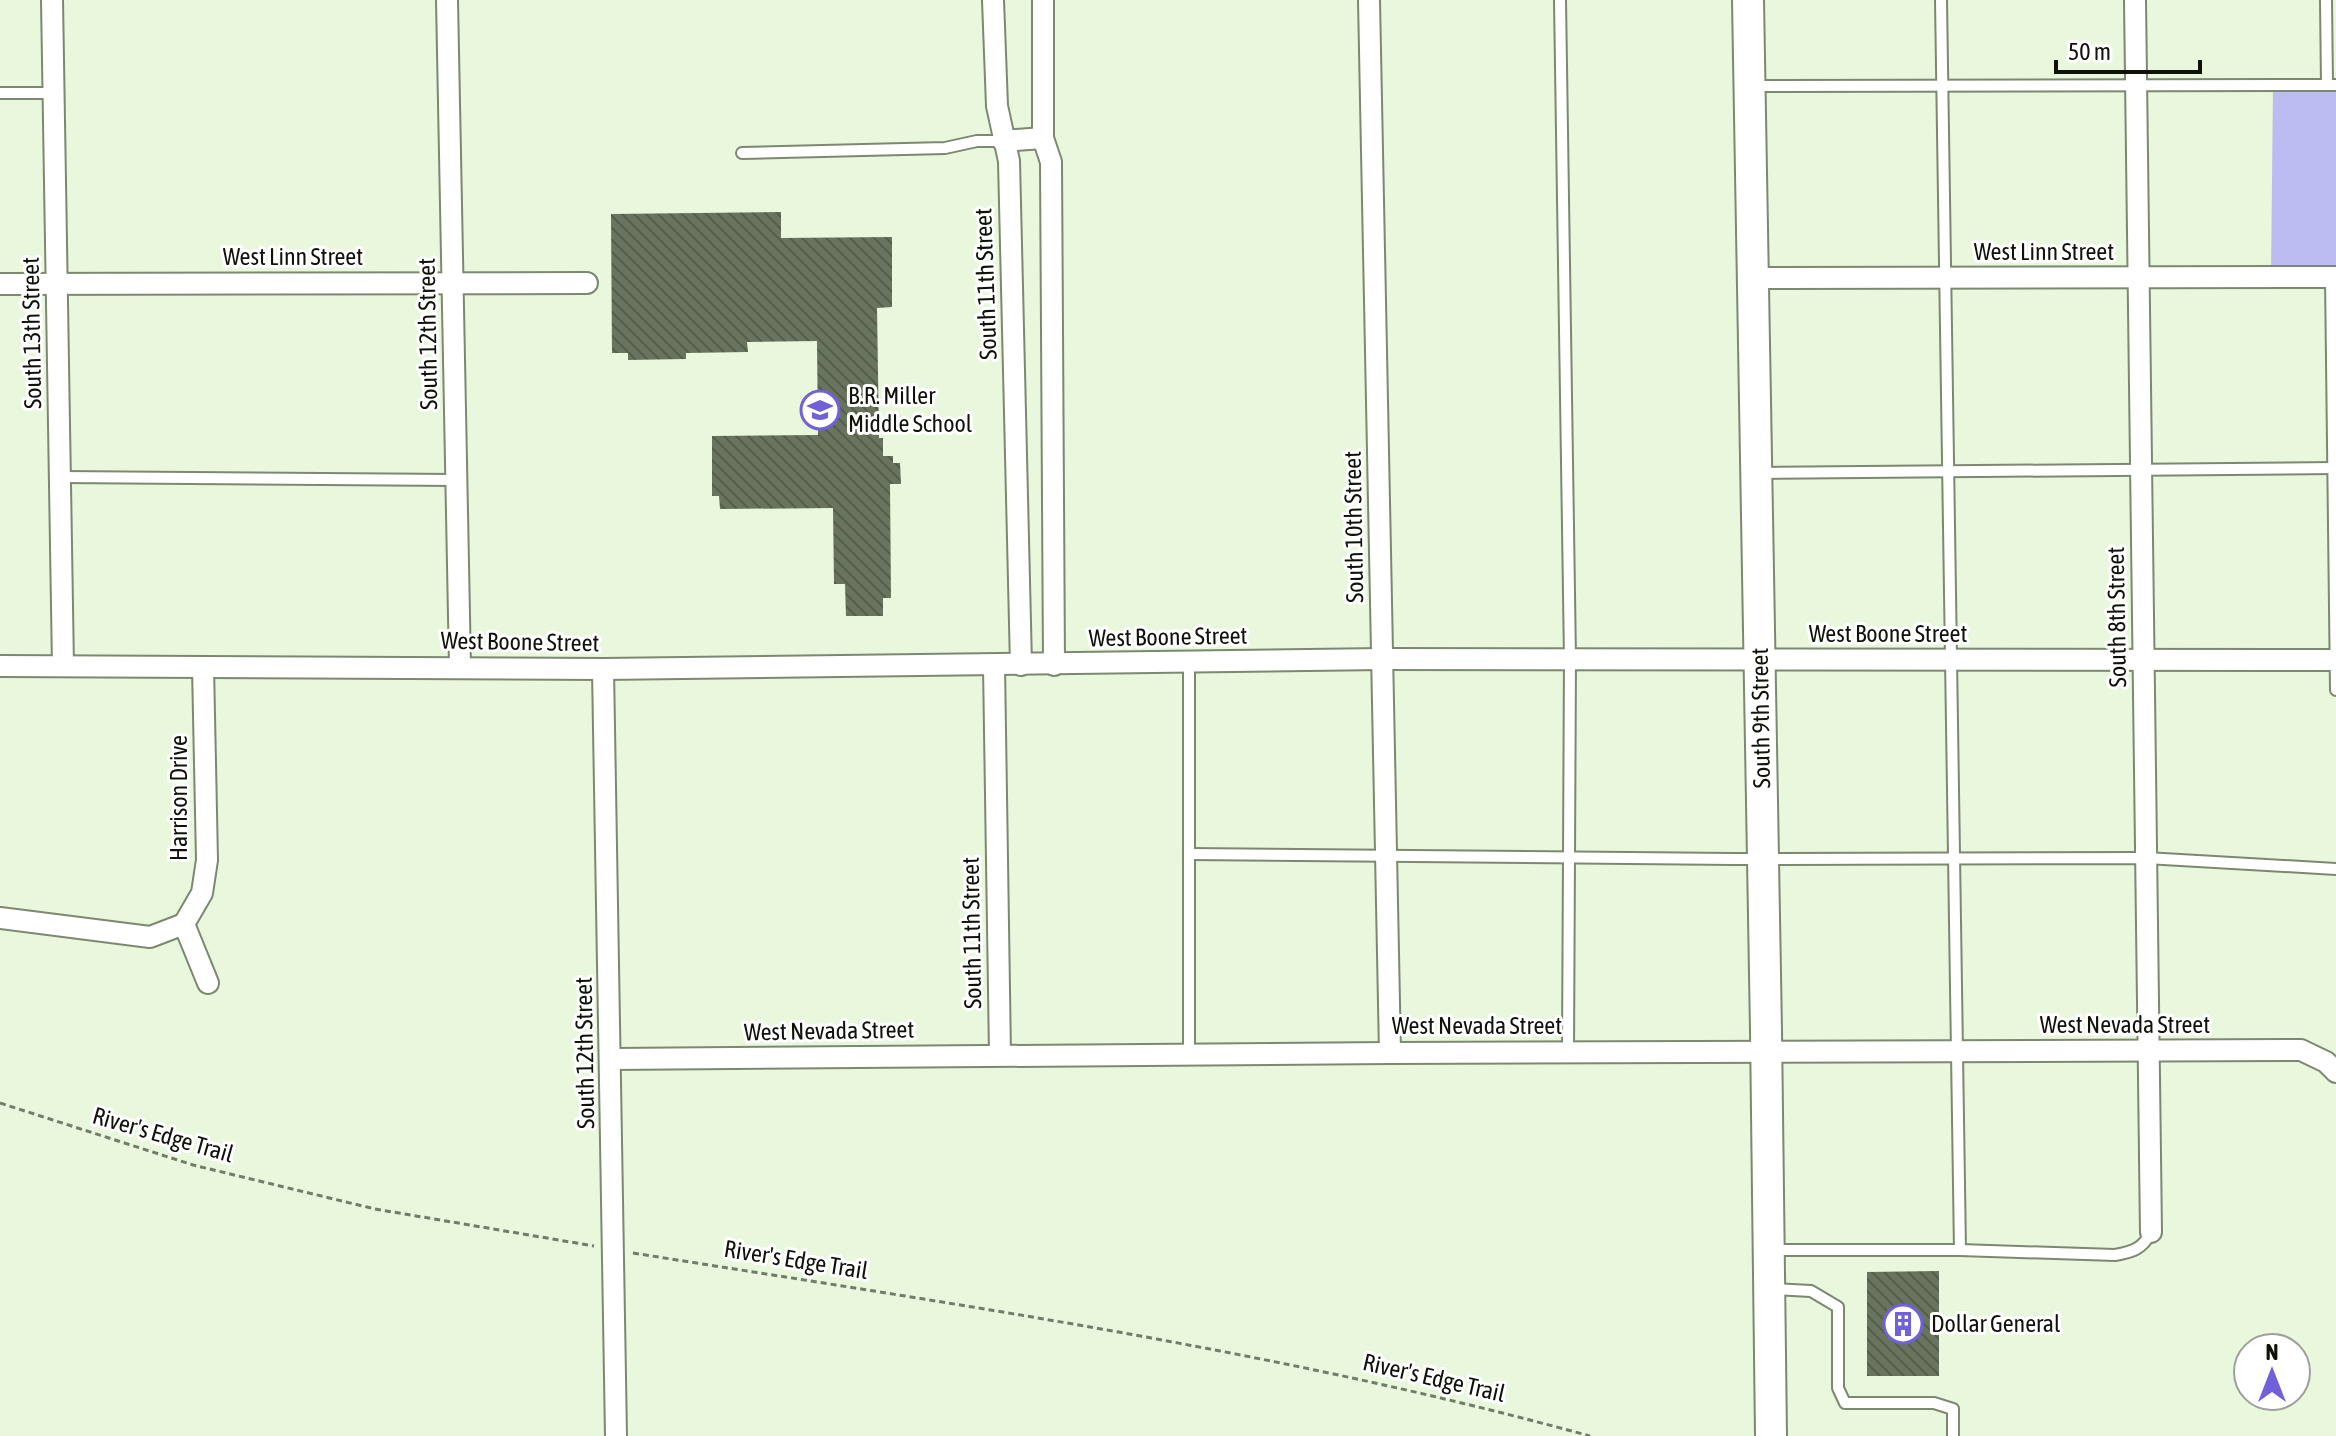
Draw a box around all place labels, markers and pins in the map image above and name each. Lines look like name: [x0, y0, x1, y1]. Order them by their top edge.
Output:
place label: B.R. Miller Middle School: [848, 382, 973, 437]
school or university icon: B.R. Miller Middle School: [799, 389, 841, 431]
building icon: Dollar General: [1882, 1303, 1924, 1345]
place label: Dollar General: [1931, 1310, 2061, 1337]

